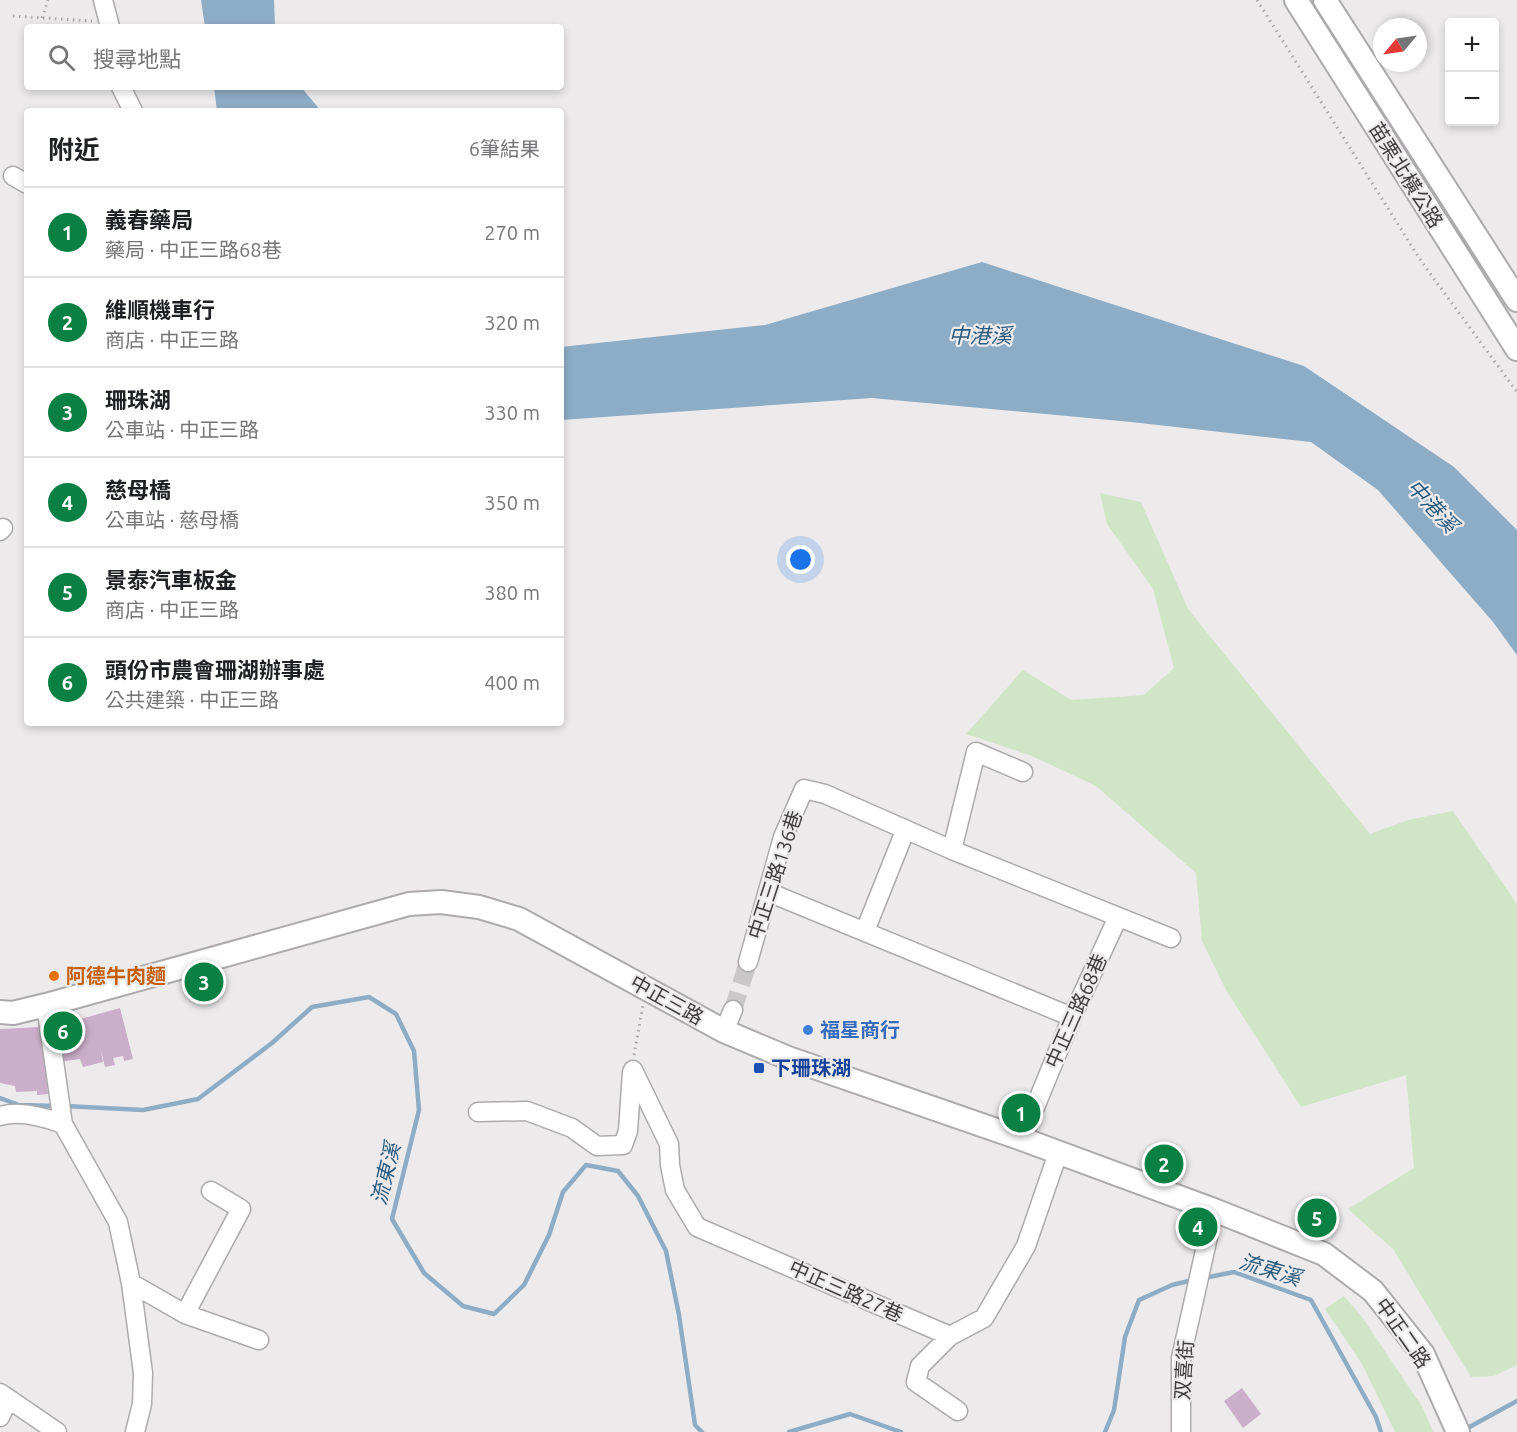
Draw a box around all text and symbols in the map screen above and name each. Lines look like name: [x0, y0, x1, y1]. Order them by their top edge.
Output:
north arrow: [1373, 18, 1427, 72]
map controls: [1445, 18, 1499, 126]
button: +: [1445, 18, 1499, 72]
search box: [24, 24, 564, 90]
icon: search: [45, 41, 78, 74]
text: 搜尋地點: [93, 46, 181, 71]
button: −: [1445, 72, 1499, 126]
street label: 苗栗北橫公路: [1365, 118, 1448, 232]
text: 附近: [48, 135, 100, 164]
text: 6筆結果: [469, 137, 540, 160]
text: 義春藥局: [105, 207, 193, 232]
text: 1: [62, 221, 73, 244]
text: 270 m: [484, 221, 540, 244]
text: 藥局 · 中正三路68巷: [105, 238, 282, 261]
text: 維順機車行: [105, 297, 215, 322]
text: 2: [62, 311, 73, 334]
text: 320 m: [484, 311, 540, 334]
water label: 中港溪: [949, 323, 1014, 347]
text: 商店 · 中正三路: [105, 328, 239, 351]
text: 珊珠湖: [105, 387, 171, 412]
text: 3: [62, 401, 73, 424]
text: 330 m: [484, 401, 540, 424]
text: 公車站 · 中正三路: [105, 418, 259, 441]
water label: 中港溪: [1402, 474, 1465, 539]
text: 慈母橋: [105, 477, 171, 502]
text: 4: [62, 491, 73, 514]
text: 350 m: [484, 491, 540, 514]
text: 公車站 · 慈母橋: [105, 508, 239, 531]
your location: [786, 545, 815, 574]
text: 景泰汽車板金: [105, 567, 237, 592]
text: 5: [62, 581, 73, 604]
text: 380 m: [484, 581, 540, 604]
text: 商店 · 中正三路: [105, 598, 239, 621]
text: 頭份市農會珊湖辦事處: [105, 657, 325, 682]
text: 6: [62, 671, 73, 694]
text: 400 m: [484, 671, 540, 694]
text: 公共建築 · 中正三路: [105, 688, 279, 711]
street label: 中正三路136巷: [743, 808, 806, 942]
street label: 中正三路68巷: [1040, 950, 1111, 1071]
pin: 3: [184, 960, 224, 1004]
place label: 阿德牛肉麵: [66, 964, 166, 987]
marker: 阿德牛肉麵: [47, 969, 61, 983]
street label: 中正三路: [627, 970, 708, 1029]
pin: 6: [44, 1008, 82, 1054]
place label: 福星商行: [820, 1018, 900, 1041]
marker: 福星商行: [801, 1023, 815, 1037]
place label: 下珊珠湖: [771, 1056, 851, 1079]
marker: 下珊珠湖: [752, 1061, 766, 1075]
pin: 1: [1002, 1090, 1040, 1136]
water label: 流東溪: [366, 1137, 405, 1207]
pin: 2: [1144, 1142, 1184, 1186]
pin: 5: [1298, 1196, 1336, 1240]
pin: 4: [1178, 1204, 1218, 1250]
water label: 流東溪: [1237, 1248, 1307, 1291]
street label: 中正三路27巷: [786, 1255, 907, 1326]
street label: 中正二路: [1371, 1293, 1436, 1372]
street label: 双喜街: [1170, 1339, 1197, 1401]

